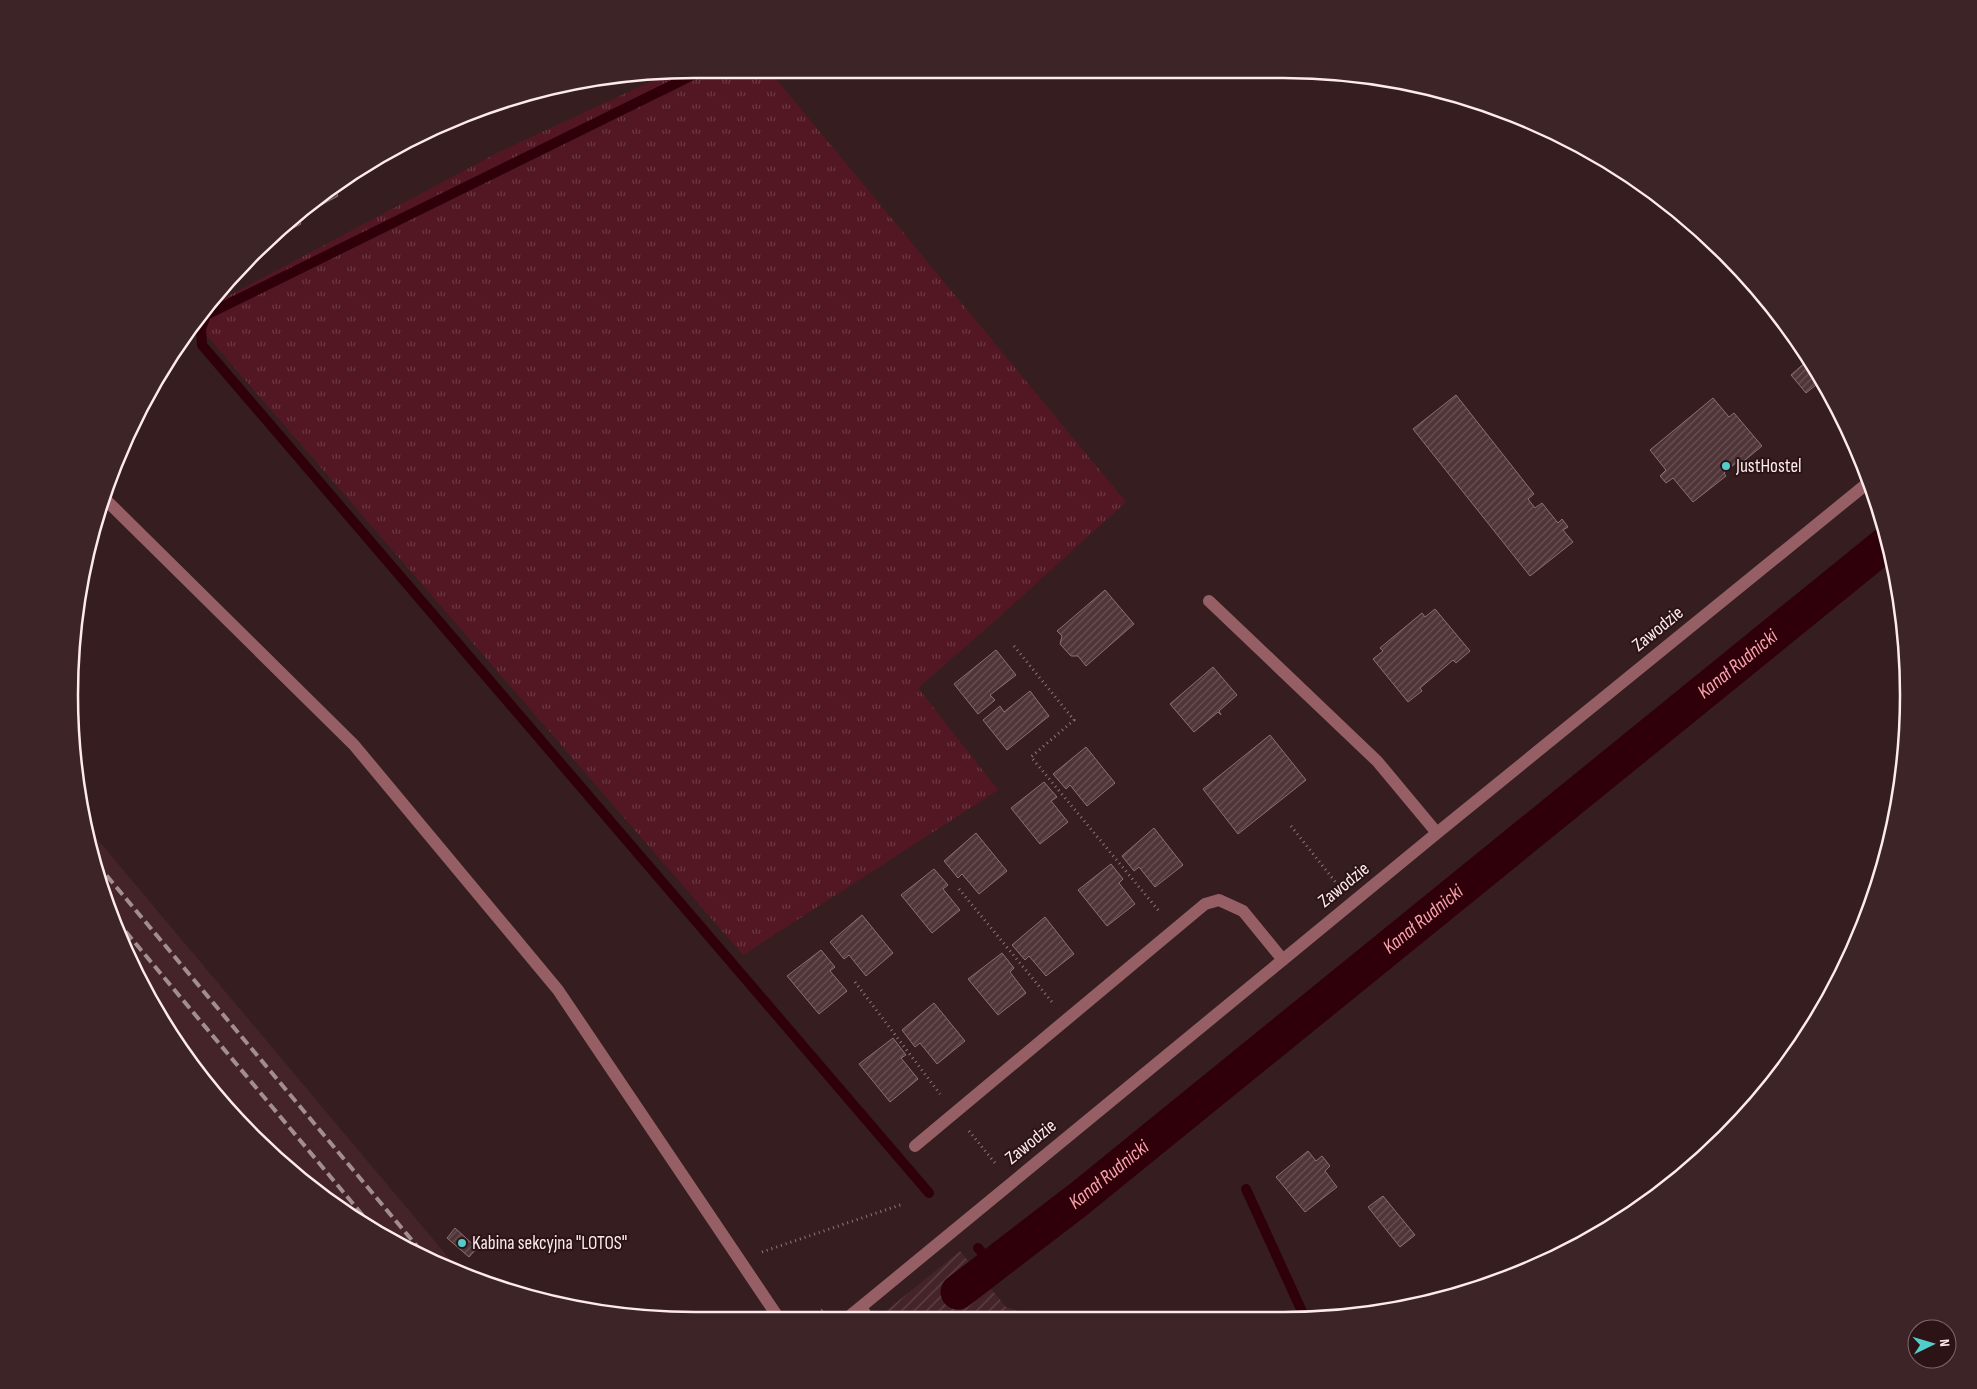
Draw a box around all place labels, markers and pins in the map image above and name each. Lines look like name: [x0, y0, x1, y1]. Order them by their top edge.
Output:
place label: JustHostel: [1735, 455, 1802, 478]
marker: JustHostel: [1720, 460, 1732, 472]
place label: Kabina sekcyjna "LOTOS": [472, 1232, 627, 1255]
marker: Kabina sekcyjna "LOTOS": [456, 1237, 468, 1249]

